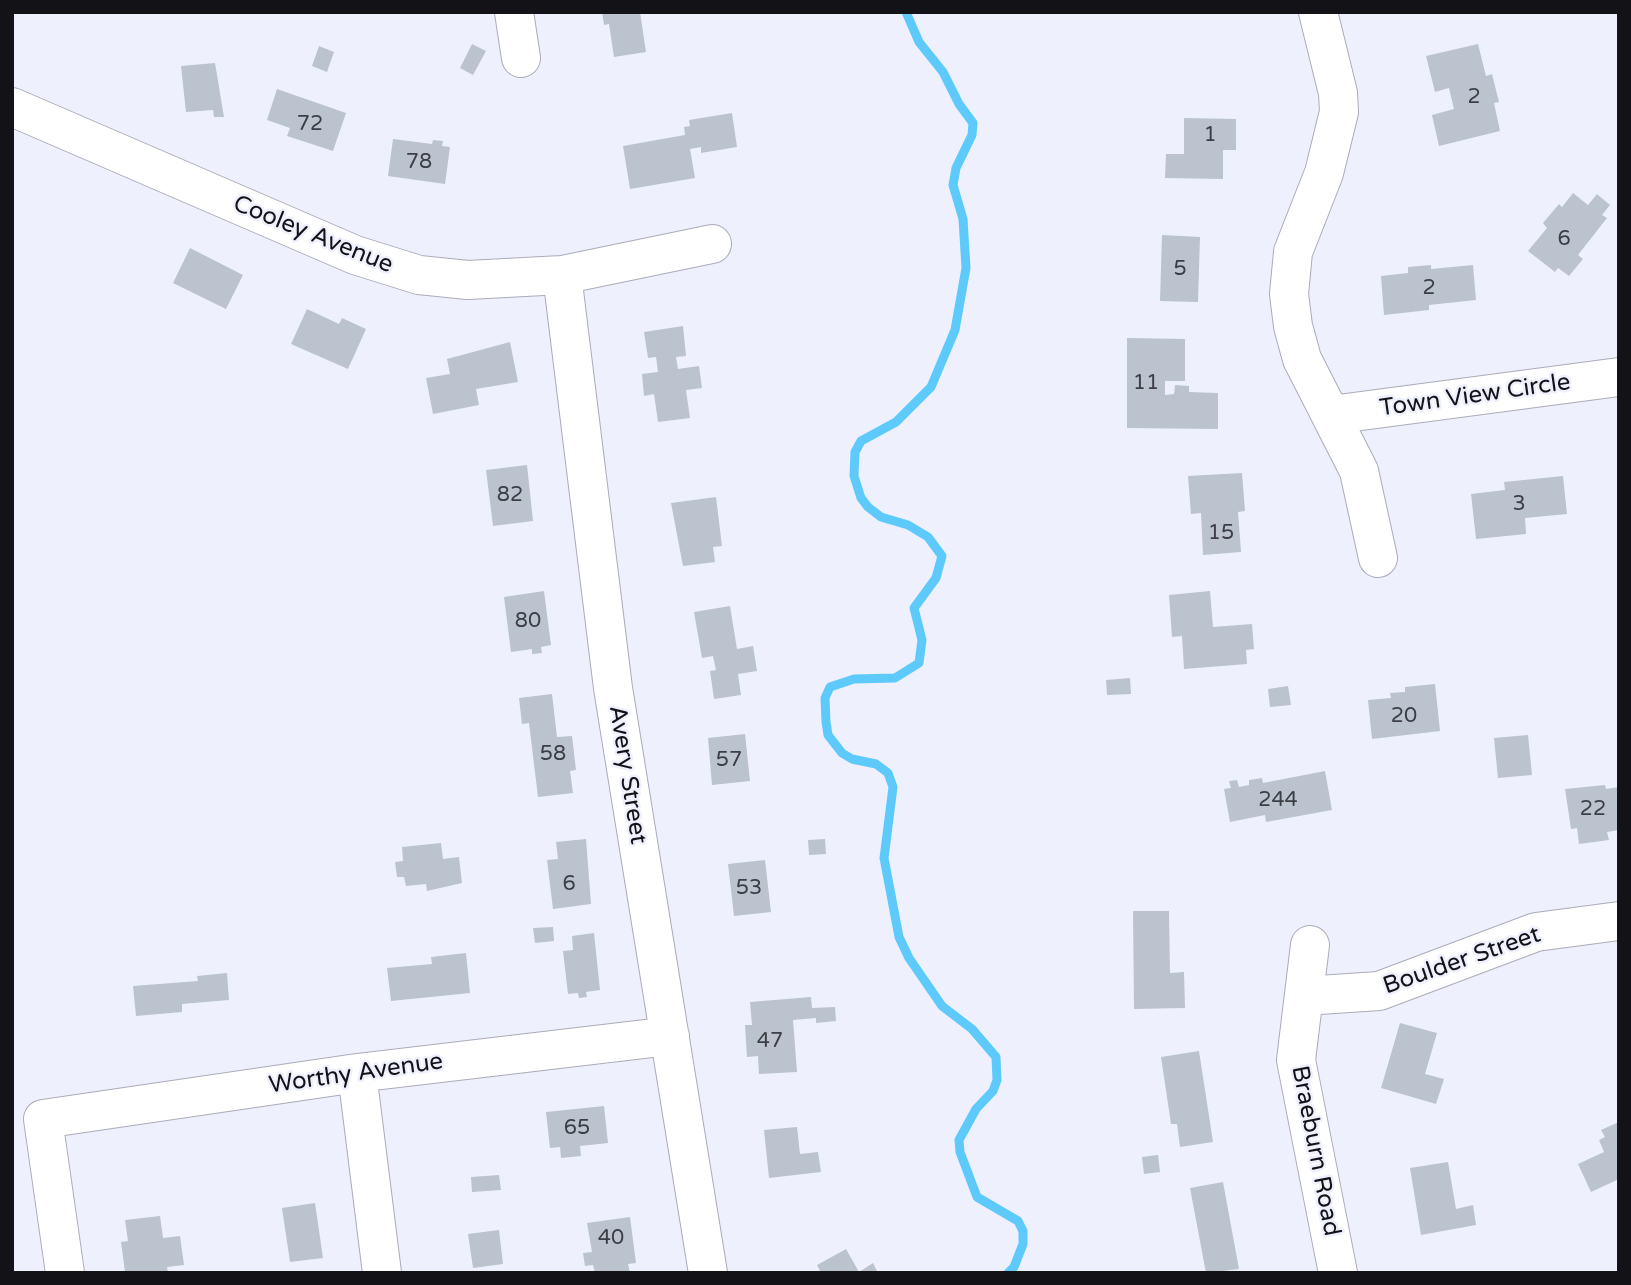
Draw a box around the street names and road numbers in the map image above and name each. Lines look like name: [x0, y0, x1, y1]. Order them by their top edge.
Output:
street label: Cooley Avenue: [229, 190, 397, 280]
street label: Town View Circle: [1378, 368, 1572, 424]
street label: Avery Street: [602, 704, 652, 846]
street label: Boulder Street: [1380, 921, 1544, 1001]
street label: Worthy Avenue: [267, 1048, 445, 1100]
street label: Braeburn Road: [1284, 1063, 1346, 1239]

